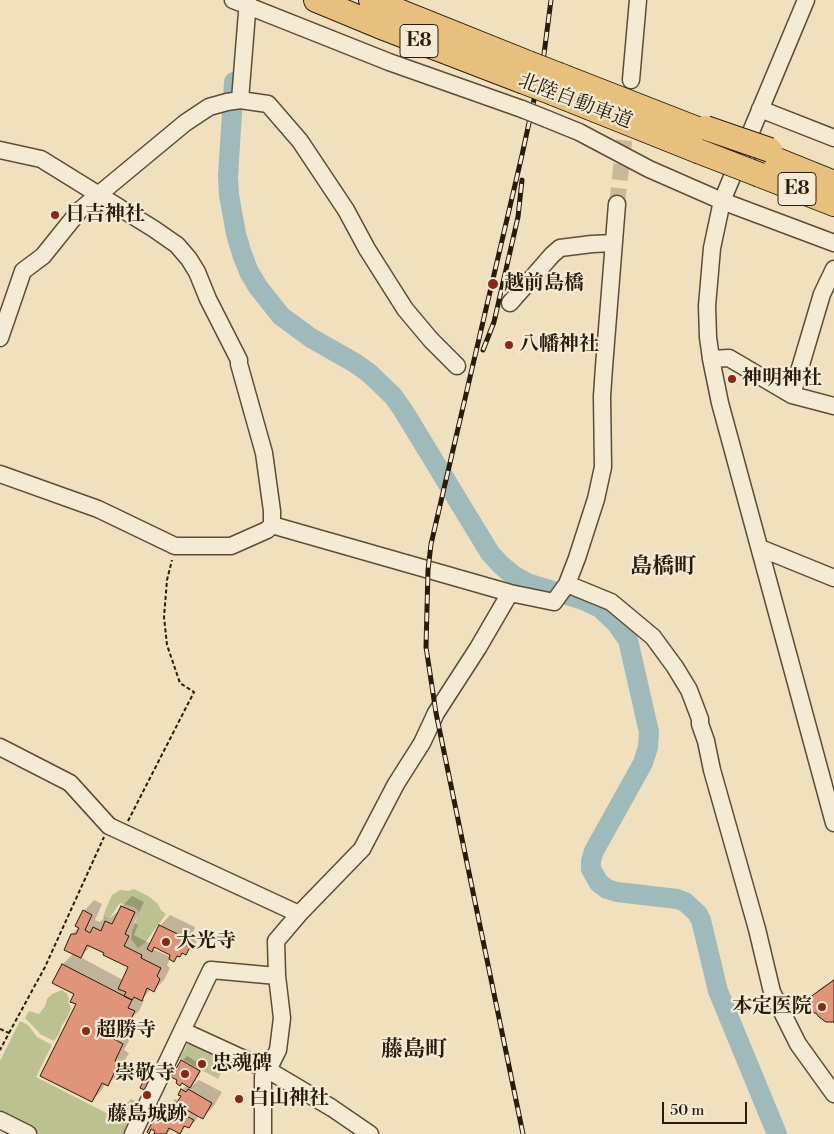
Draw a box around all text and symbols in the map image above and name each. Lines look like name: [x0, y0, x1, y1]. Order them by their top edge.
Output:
road number: E8: [400, 24, 438, 58]
street label: 北陸自動車道: [515, 69, 635, 135]
road number: E8: [778, 172, 816, 205]
place label: 日吉神社: [65, 203, 145, 227]
marker: 日吉神社: [49, 209, 61, 221]
place label: 越前島橋: [504, 272, 584, 296]
marker: 越前島橋: [486, 277, 500, 291]
place label: 八幡神社: [519, 333, 599, 357]
marker: 八幡神社: [503, 339, 515, 351]
place label: 神明神社: [742, 367, 822, 391]
marker: 神明神社: [726, 373, 738, 385]
district label: 島橋町: [630, 555, 696, 581]
place label: 大光寺: [176, 930, 236, 954]
marker: 大光寺: [160, 936, 172, 948]
place label: 本定医院: [732, 995, 812, 1019]
marker: 本定医院: [816, 1001, 828, 1013]
place label: 超勝寺: [96, 1019, 156, 1043]
marker: 超勝寺: [80, 1025, 92, 1037]
district label: 藤島町: [381, 1038, 447, 1064]
place label: 忠魂碑: [212, 1052, 272, 1076]
marker: 忠魂碑: [196, 1058, 208, 1070]
place label: 崇敬寺: [115, 1062, 175, 1086]
marker: 崇敬寺: [179, 1068, 191, 1080]
place label: 白山神社: [249, 1087, 329, 1111]
marker: 藤島城跡: [141, 1089, 153, 1101]
scale bar: [664, 1092, 749, 1124]
marker: 白山神社: [233, 1093, 245, 1105]
text: 50 m: [670, 1101, 704, 1120]
place label: 藤島城跡: [107, 1103, 187, 1127]

